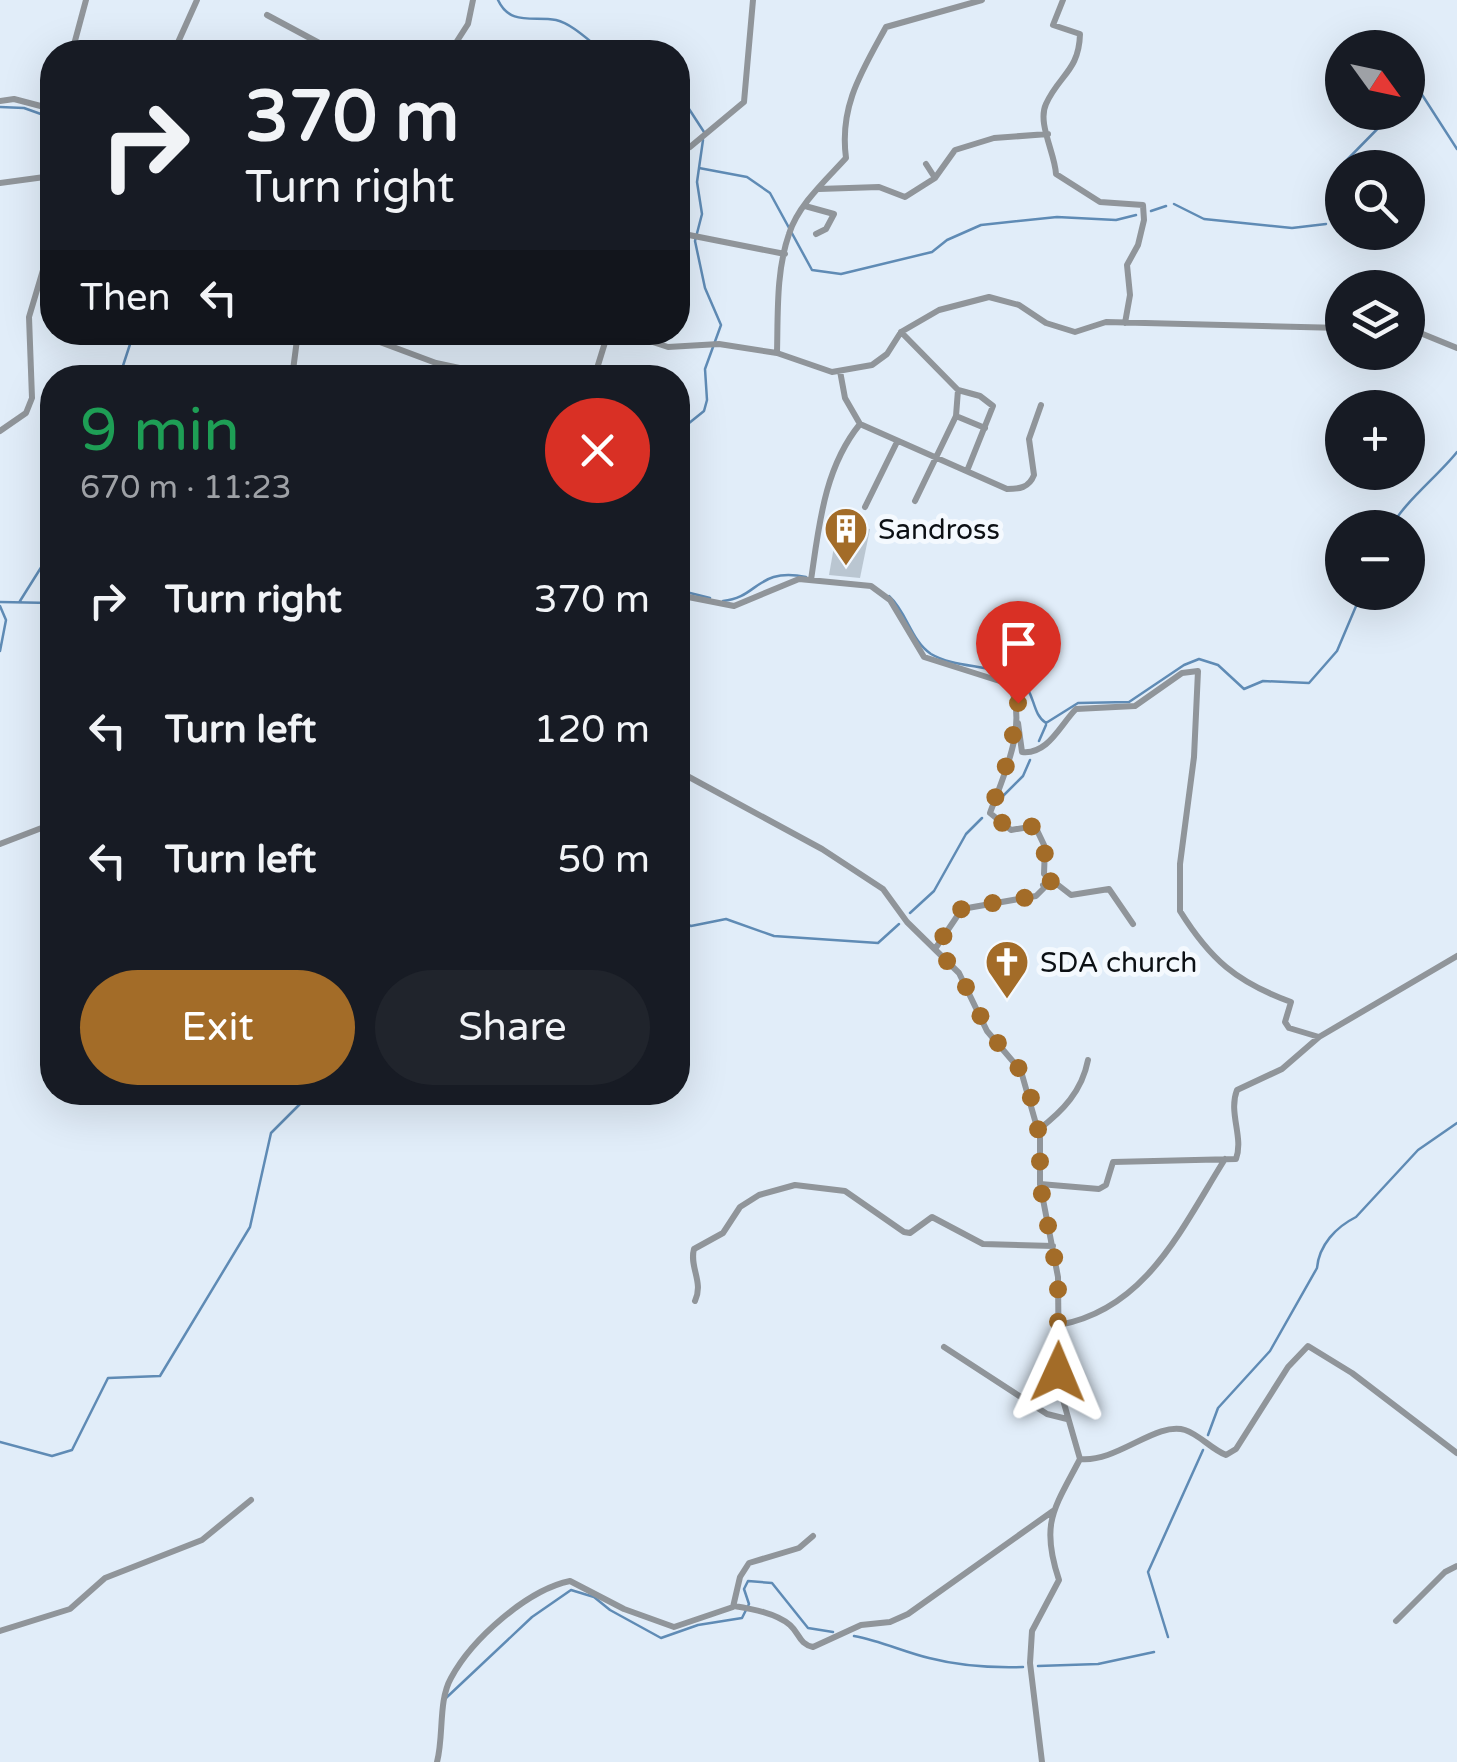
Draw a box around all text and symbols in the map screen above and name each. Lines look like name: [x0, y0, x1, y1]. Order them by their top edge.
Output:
north arrow: [1325, 30, 1425, 130]
map controls: [1325, 30, 1425, 610]
text: 370 m: [245, 76, 459, 160]
icon: right: [80, 80, 210, 210]
button: search: [1325, 150, 1425, 250]
text: Turn right: [245, 161, 454, 215]
icon: left: [191, 270, 246, 325]
button: layers: [1325, 270, 1425, 370]
text: Then: [80, 275, 171, 321]
button: +: [1325, 390, 1425, 490]
text: 9 min: [80, 395, 240, 467]
button: close: [545, 398, 650, 503]
text: 670 m · 11:23: [80, 469, 292, 507]
building icon: Sandross: [823, 506, 869, 567]
button: −: [1325, 510, 1425, 610]
place label: Sandross: [878, 513, 1000, 547]
icon: right: [80, 573, 135, 628]
text: Turn right: [165, 577, 342, 623]
text: 370 m: [534, 577, 650, 623]
pin: [976, 601, 1061, 704]
icon: arrive: [991, 616, 1046, 671]
icon: left: [80, 703, 135, 758]
text: Turn left: [165, 707, 316, 753]
text: 120 m: [534, 707, 650, 753]
icon: left: [80, 833, 135, 888]
text: Turn left: [165, 837, 316, 883]
text: 50 m: [558, 837, 650, 883]
church icon: SDA church: [984, 939, 1030, 1000]
place label: SDA church: [1040, 946, 1197, 980]
button: Exit: [80, 970, 355, 1085]
button: Share: [375, 970, 650, 1085]
position arrow: [1006, 1320, 1110, 1424]

